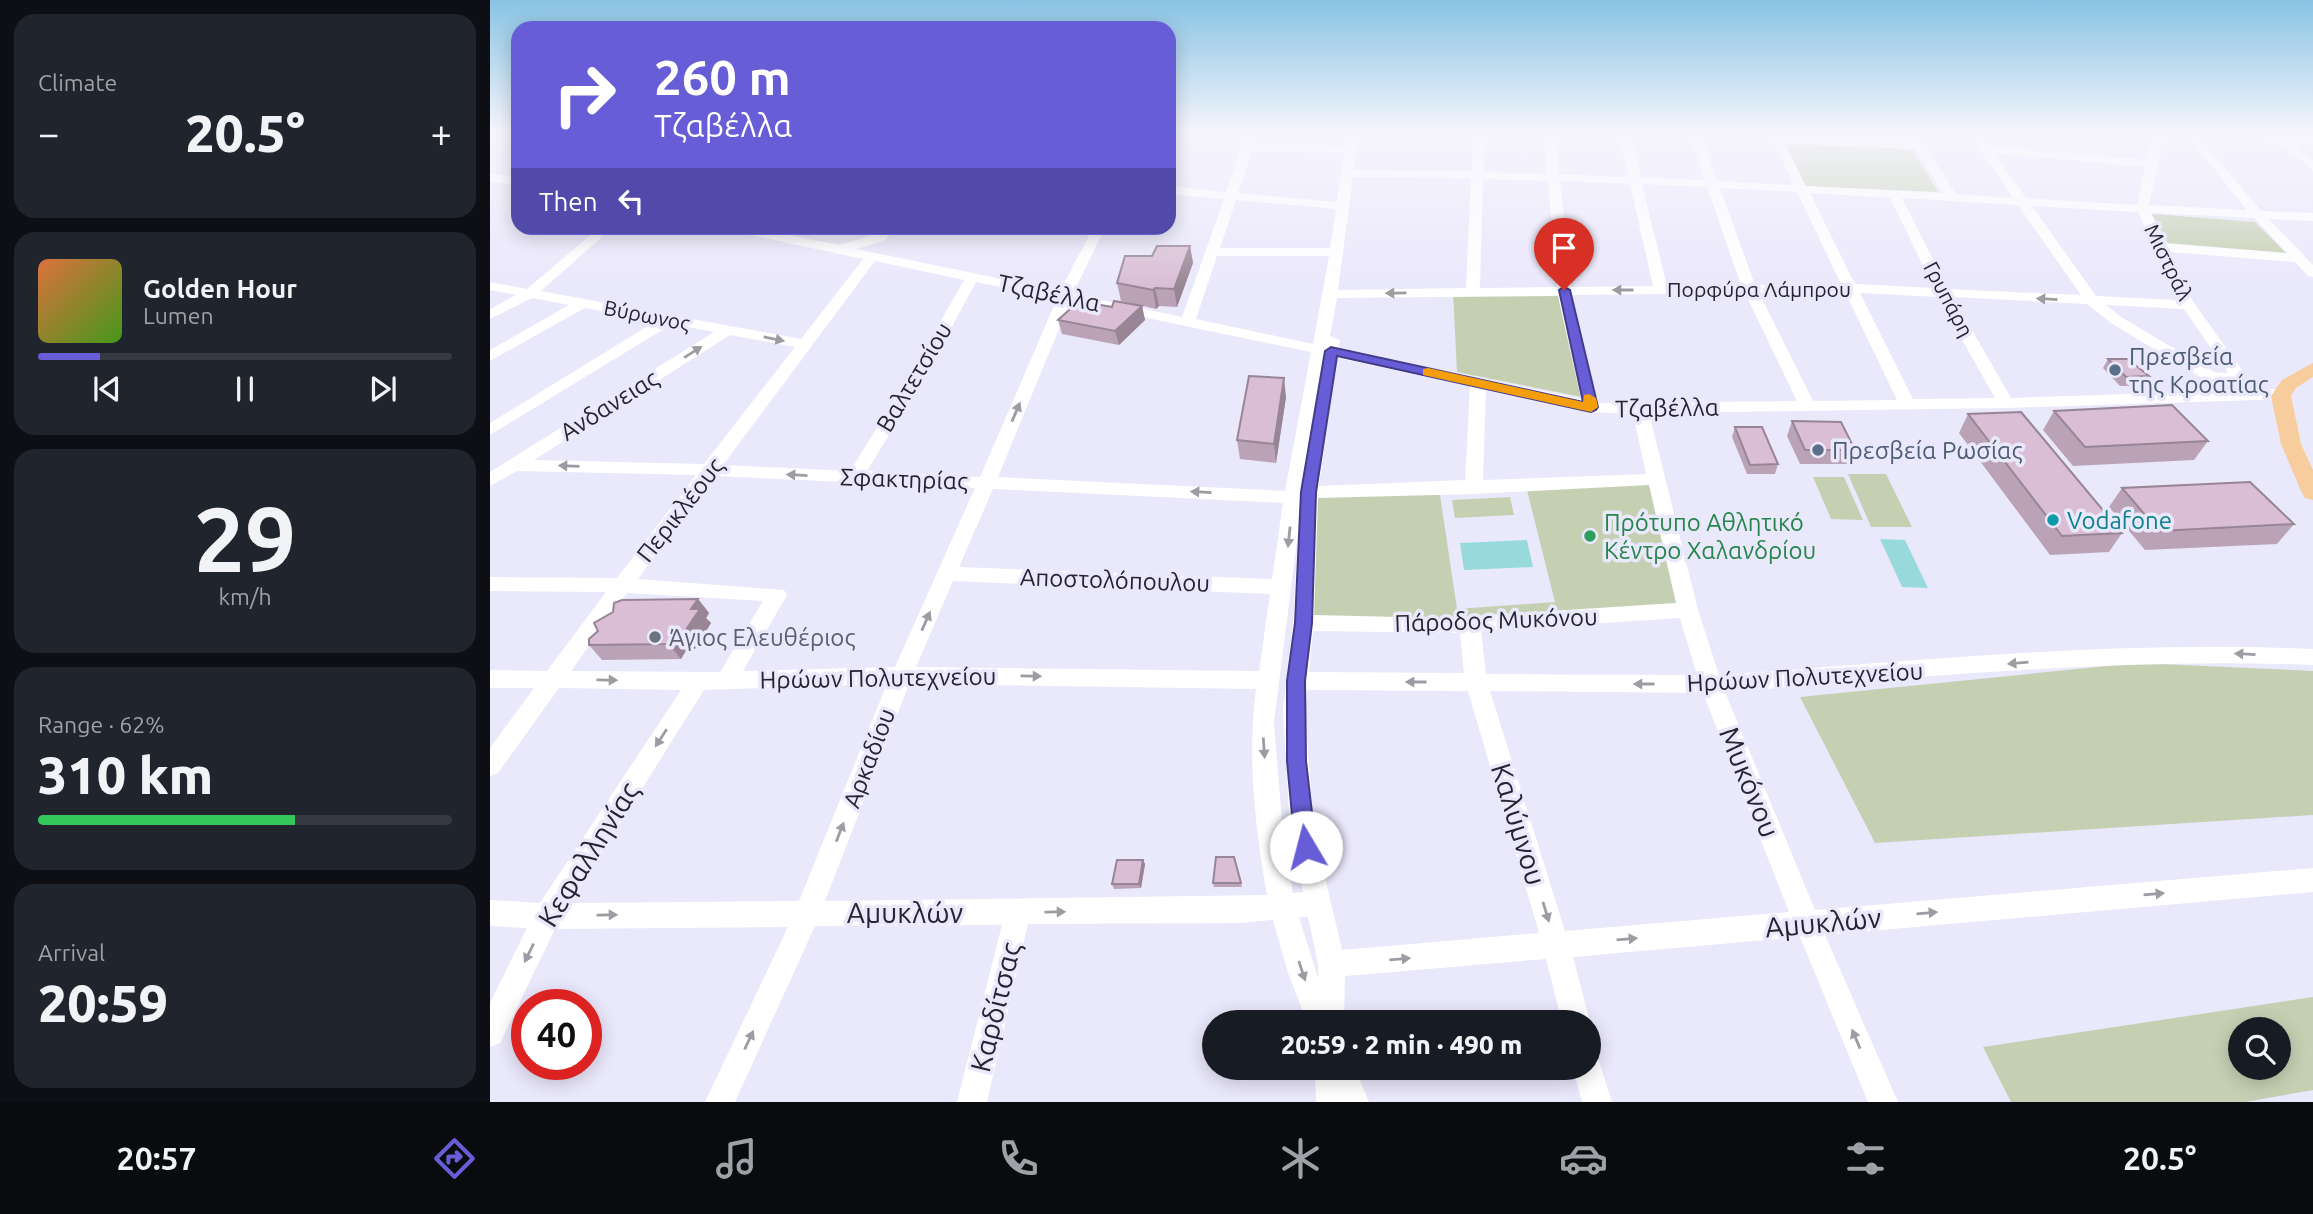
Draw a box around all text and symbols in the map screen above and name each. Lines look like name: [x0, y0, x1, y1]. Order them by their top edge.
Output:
icon: right: [539, 49, 630, 140]
text: 260 m: [654, 49, 791, 104]
text: Climate: [38, 70, 117, 95]
text: 20.5°: [185, 104, 305, 162]
text: Τζαβέλλα: [654, 107, 792, 143]
text: −: [38, 112, 59, 154]
text: +: [431, 112, 452, 154]
icon: left: [612, 182, 650, 220]
text: Then: [539, 187, 598, 216]
pin: [1534, 218, 1594, 290]
street label: Μιστράλ: [2140, 220, 2198, 305]
icon: arrive: [1545, 229, 1583, 267]
street label: Γρυπάρη: [1919, 257, 1979, 341]
street label: Τζαβέλλα: [995, 269, 1103, 317]
text: Golden Hour: [143, 274, 297, 303]
street label: Πορφύρα Λάμπρου: [1667, 277, 1851, 301]
one-way arrow: [1612, 284, 1634, 296]
one-way arrow: [1385, 287, 1407, 298]
one-way arrow: [2035, 293, 2057, 304]
street label: Βύρωνος: [602, 295, 693, 335]
text: Lumen: [143, 303, 214, 328]
street label: Βαλτετσίου: [871, 317, 957, 437]
one-way arrow: [763, 333, 785, 344]
place label: Πρεσβεία της Κροατίας: [2129, 343, 2269, 398]
one-way arrow: [683, 345, 702, 358]
marker: Πρεσβεία της Κροατίας: [2107, 362, 2123, 378]
street label: Ανδανειας: [555, 364, 663, 446]
icon: previous: [88, 370, 126, 408]
icon: pause: [226, 370, 264, 408]
icon: next: [364, 370, 402, 408]
street label: Τζαβέλλα: [1615, 394, 1719, 422]
one-way arrow: [1011, 402, 1022, 423]
place label: Πρεσβεία Ρωσίας: [1832, 437, 2023, 464]
marker: Πρεσβεία Ρωσίας: [1810, 442, 1826, 458]
street label: Περικλέους: [631, 453, 729, 567]
one-way arrow: [558, 461, 580, 472]
street label: Σφακτηρίας: [840, 463, 969, 495]
one-way arrow: [785, 469, 807, 480]
text: 29: [194, 487, 296, 589]
one-way arrow: [1190, 487, 1212, 498]
place label: Vodafone: [2067, 507, 2172, 534]
place label: Πρότυπο Αθλητικό Κέντρο Χαλανδρίου: [1604, 509, 1816, 564]
marker: Vodafone: [2045, 512, 2061, 528]
one-way arrow: [1283, 526, 1294, 548]
marker: Πρότυπο Αθλητικό Κέντρο Χαλανδρίου: [1582, 528, 1598, 544]
street label: Αποστολόπουλου: [1020, 563, 1210, 597]
text: km/h: [218, 584, 272, 609]
street label: Πάροδος Μυκόνου: [1394, 603, 1598, 637]
one-way arrow: [920, 611, 932, 631]
place label: Άγιος Ελευθέριος: [669, 624, 855, 651]
marker: Άγιος Ελευθέριος: [647, 629, 663, 645]
one-way arrow: [2234, 649, 2256, 660]
street label: Ηρώων Πολυτεχνείου: [1686, 657, 1924, 697]
one-way arrow: [2006, 658, 2028, 669]
street label: Ηρώων Πολυτεχνείου: [759, 662, 997, 694]
one-way arrow: [1020, 671, 1042, 682]
one-way arrow: [596, 674, 618, 685]
one-way arrow: [1405, 676, 1427, 688]
one-way arrow: [1633, 678, 1655, 689]
street label: Αρκαδίου: [838, 704, 900, 812]
text: Range · 62%: [38, 712, 165, 737]
street label: Μυκόνου: [1714, 722, 1786, 842]
one-way arrow: [655, 729, 668, 748]
one-way arrow: [1259, 737, 1270, 759]
text: 310 km: [38, 746, 213, 804]
street label: Καλύμνου: [1486, 759, 1552, 889]
street label: Κεφαλληνίας: [531, 776, 646, 932]
position arrow: [1269, 810, 1343, 884]
one-way arrow: [835, 821, 846, 842]
one-way arrow: [2143, 888, 2165, 899]
street label: Αμυκλών: [847, 897, 964, 928]
one-way arrow: [1541, 901, 1551, 922]
street label: Αμυκλών: [1764, 901, 1883, 943]
one-way arrow: [1044, 906, 1066, 918]
one-way arrow: [1916, 907, 1938, 918]
one-way arrow: [596, 909, 618, 921]
one-way arrow: [1616, 933, 1638, 944]
street label: Καρδίτσας: [964, 939, 1027, 1075]
text: Arrival: [38, 940, 105, 965]
one-way arrow: [523, 943, 535, 963]
one-way arrow: [1390, 953, 1412, 964]
one-way arrow: [1297, 961, 1307, 982]
text: 20:59: [38, 974, 168, 1032]
speed limit sign: 40: [511, 989, 602, 1080]
map controls: [2228, 1017, 2291, 1080]
button: search: [2228, 1017, 2291, 1080]
one-way arrow: [1851, 1028, 1862, 1049]
one-way arrow: [743, 1030, 755, 1050]
text: 20:59 · 2 min · 490 m: [1281, 1030, 1522, 1059]
icon: directions: [430, 1134, 479, 1183]
icon: music: [712, 1134, 761, 1183]
icon: phone: [994, 1134, 1043, 1183]
icon: climate: [1276, 1134, 1325, 1183]
icon: car: [1559, 1134, 1608, 1183]
icon: filters: [1841, 1134, 1890, 1183]
text: 20:57: [117, 1140, 197, 1176]
text: 20.5°: [2123, 1140, 2196, 1176]

